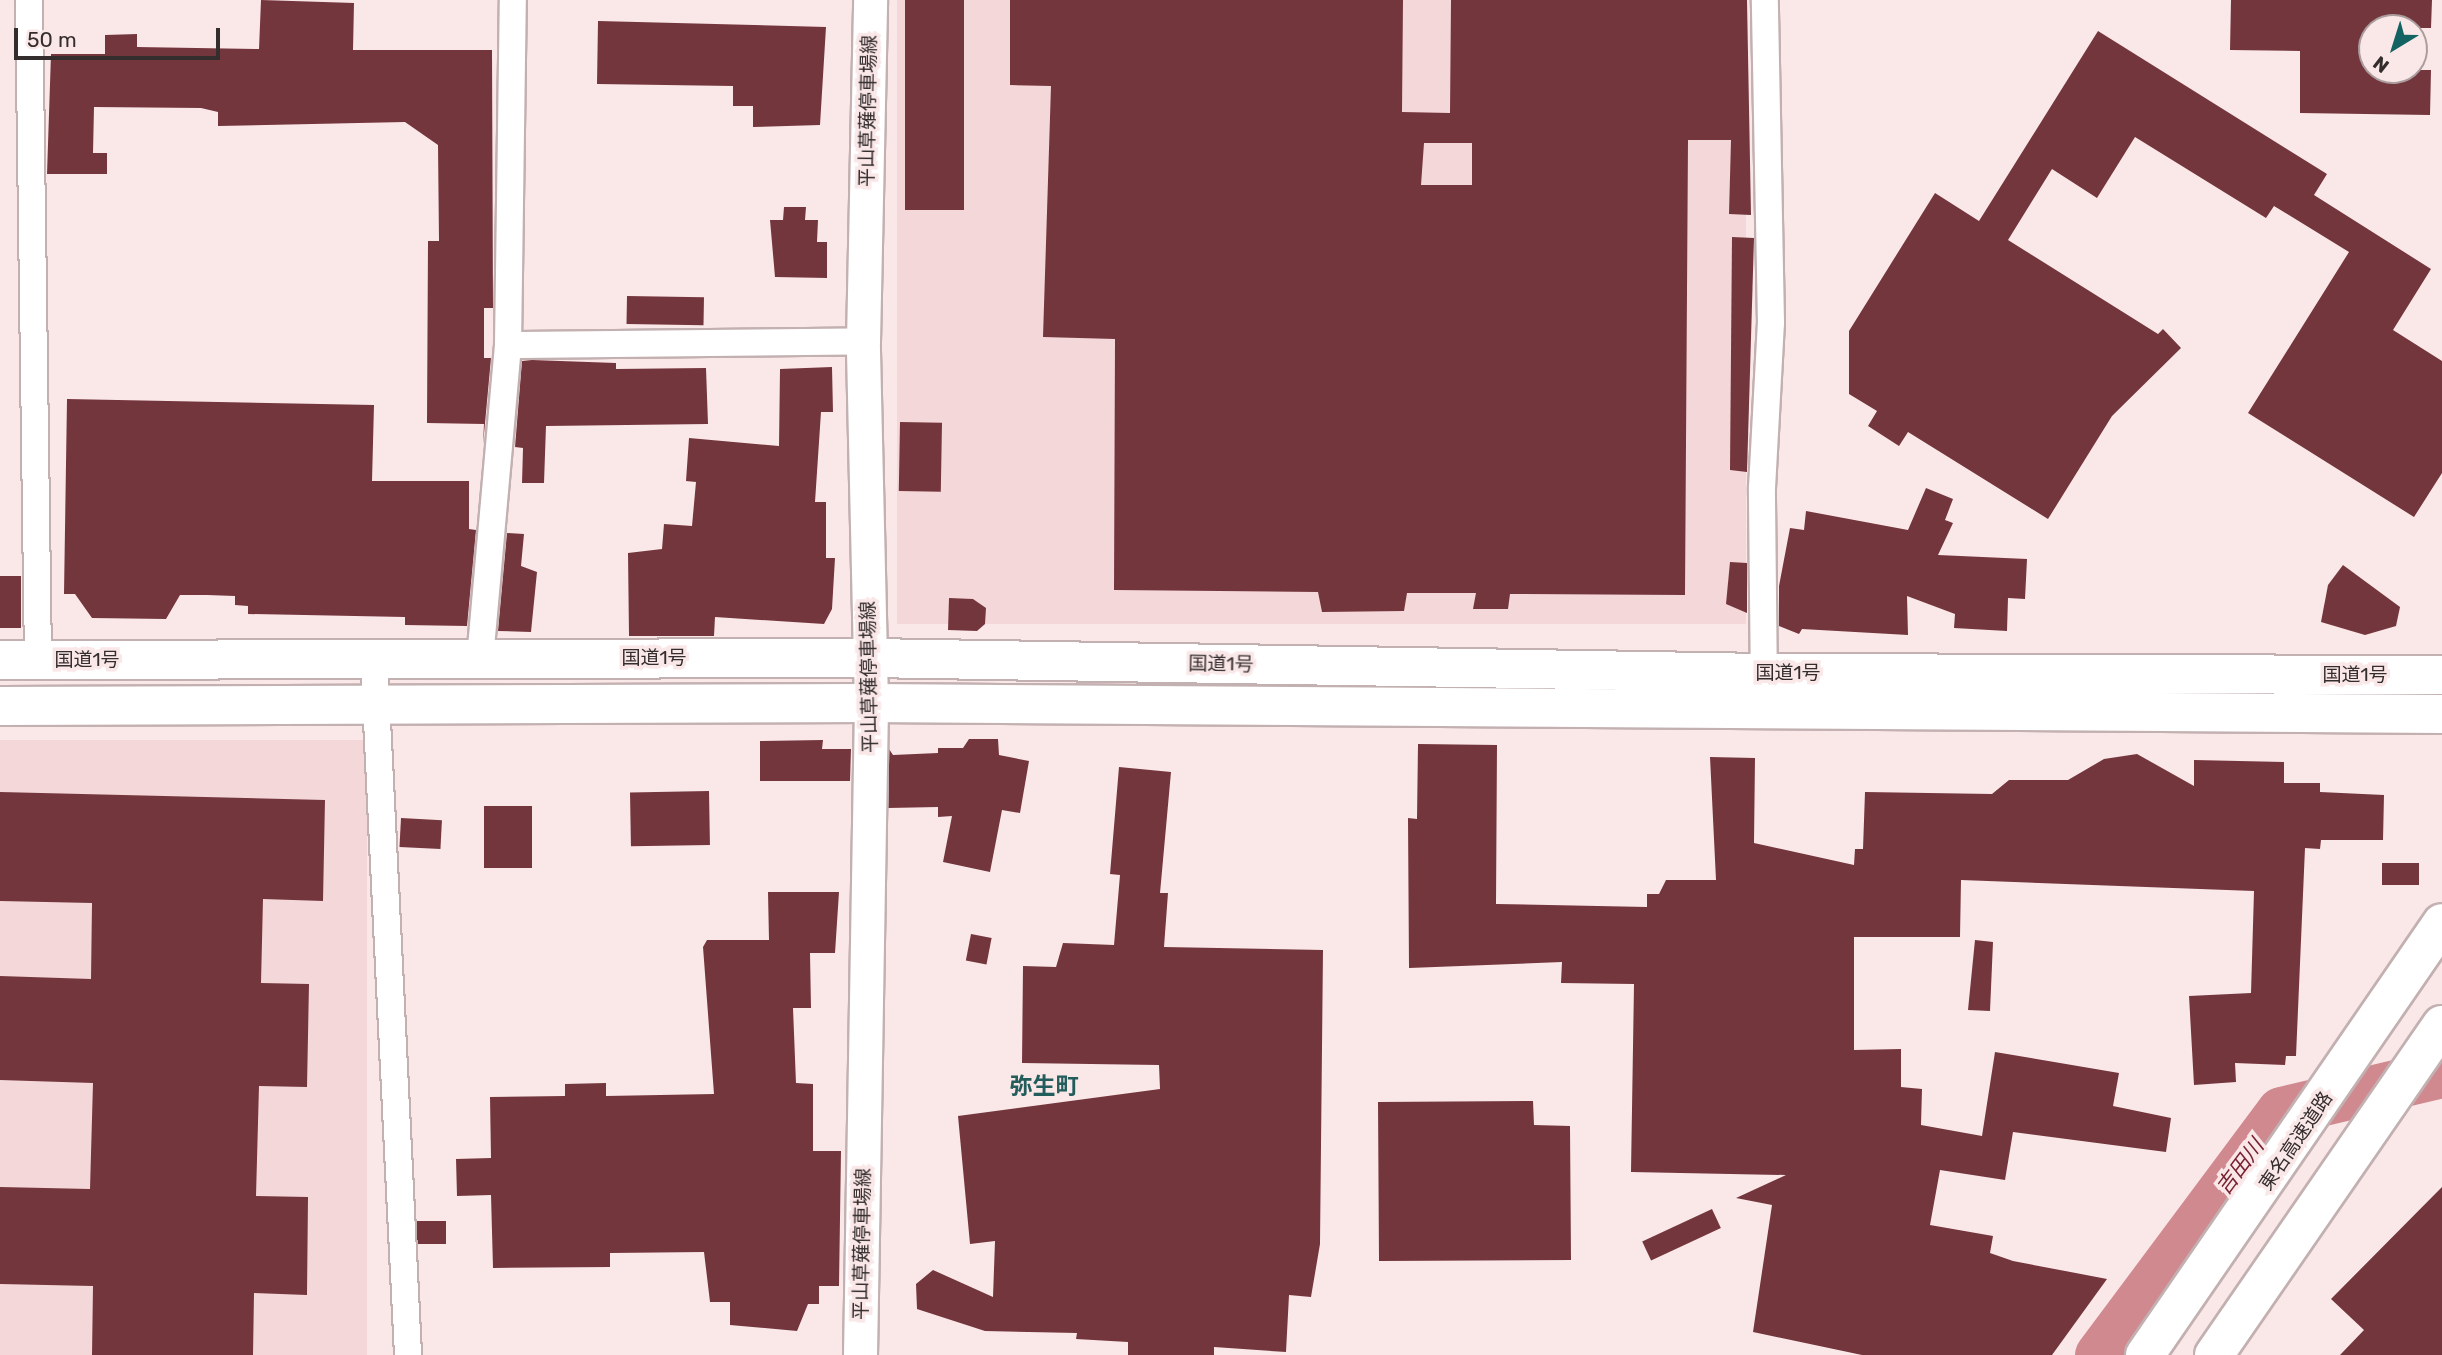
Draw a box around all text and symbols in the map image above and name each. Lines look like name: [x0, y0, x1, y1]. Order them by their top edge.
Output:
scale bar: [18, 14, 224, 58]
north arrow: [2358, 14, 2428, 84]
text: 50 m: [27, 27, 77, 52]
street label: 平山草薙停車場線: [855, 35, 881, 187]
text: N: [2369, 51, 2393, 78]
street label: 平山草薙停車場線: [856, 601, 882, 753]
street label: 国道1号: [621, 647, 687, 669]
street label: 国道1号: [54, 649, 120, 671]
street label: 国道1号: [1188, 652, 1254, 676]
street label: 国道1号: [1755, 662, 1821, 684]
street label: 国道1号: [2322, 664, 2388, 686]
district label: 弥生町: [1010, 1072, 1078, 1100]
street label: 東名高速道路: [2255, 1087, 2337, 1195]
water label: 吉田川: [2211, 1134, 2269, 1200]
street label: 平山草薙停車場線: [849, 1168, 875, 1320]

